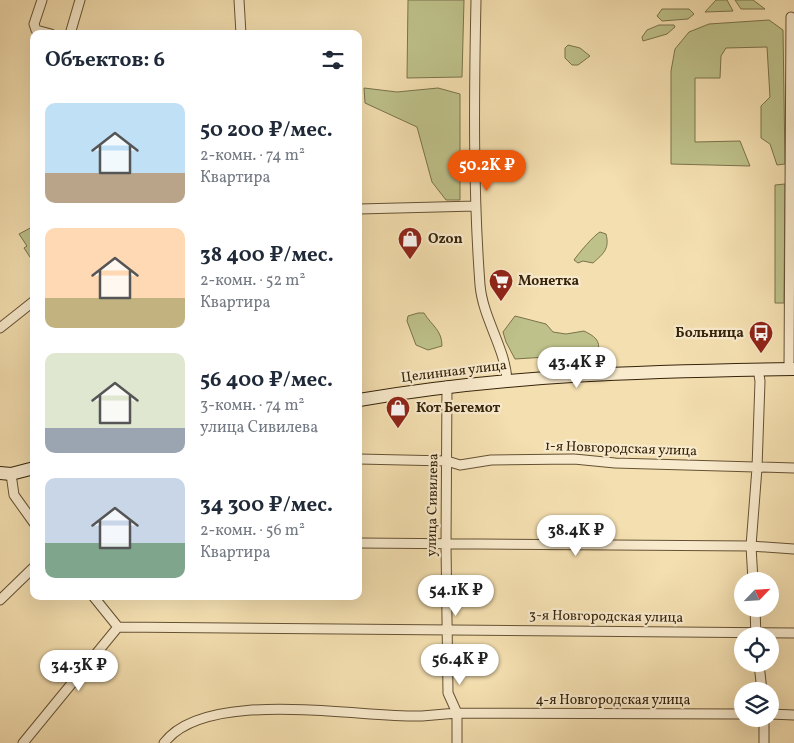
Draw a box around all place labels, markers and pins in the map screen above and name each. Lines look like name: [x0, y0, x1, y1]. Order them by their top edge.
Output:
pin: 50.2K ₽: [441, 150, 533, 192]
shop icon: Ozon: [397, 226, 423, 260]
place label: Ozon: [428, 230, 463, 249]
supermarket icon: Монетка: [488, 268, 514, 302]
place label: Монетка: [518, 272, 579, 291]
bus stop icon: Больница: [748, 320, 774, 354]
place label: Больница: [675, 324, 744, 343]
pin: 43.4K ₽: [531, 346, 623, 389]
shop icon: Кот Бегемот: [385, 395, 411, 429]
place label: Кот Бегемот: [416, 399, 500, 418]
pin: 38.4K ₽: [530, 514, 622, 557]
pin: 54.1K ₽: [410, 574, 502, 617]
pin: 56.4K ₽: [414, 644, 506, 686]
pin: 34.3K ₽: [33, 650, 125, 692]

